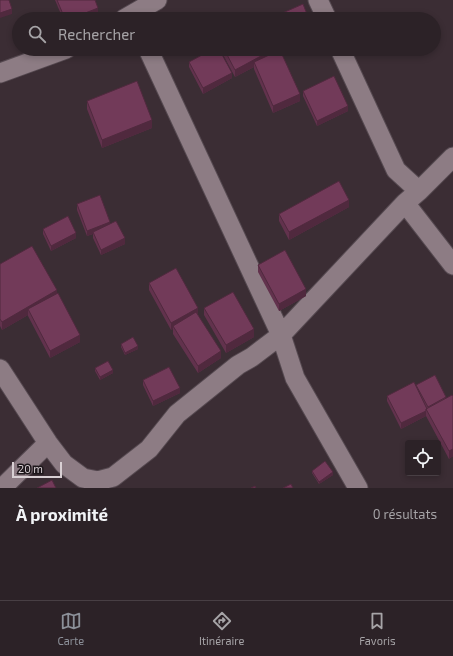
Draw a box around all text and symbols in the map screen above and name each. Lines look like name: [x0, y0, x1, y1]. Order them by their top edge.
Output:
search box: [12, 12, 441, 56]
icon: search: [26, 23, 48, 45]
text: Rechercher: [58, 25, 135, 43]
map controls: [405, 440, 441, 476]
button: locate: [405, 440, 441, 476]
scale bar: [12, 460, 62, 479]
text: 20 m: [18, 462, 43, 475]
text: À proximité: [16, 504, 108, 524]
text: 0 résultats: [373, 506, 437, 522]
tab: Carte: [57, 610, 84, 647]
tab: Itinéraire: [199, 610, 244, 647]
tab: Favoris: [359, 610, 396, 647]

